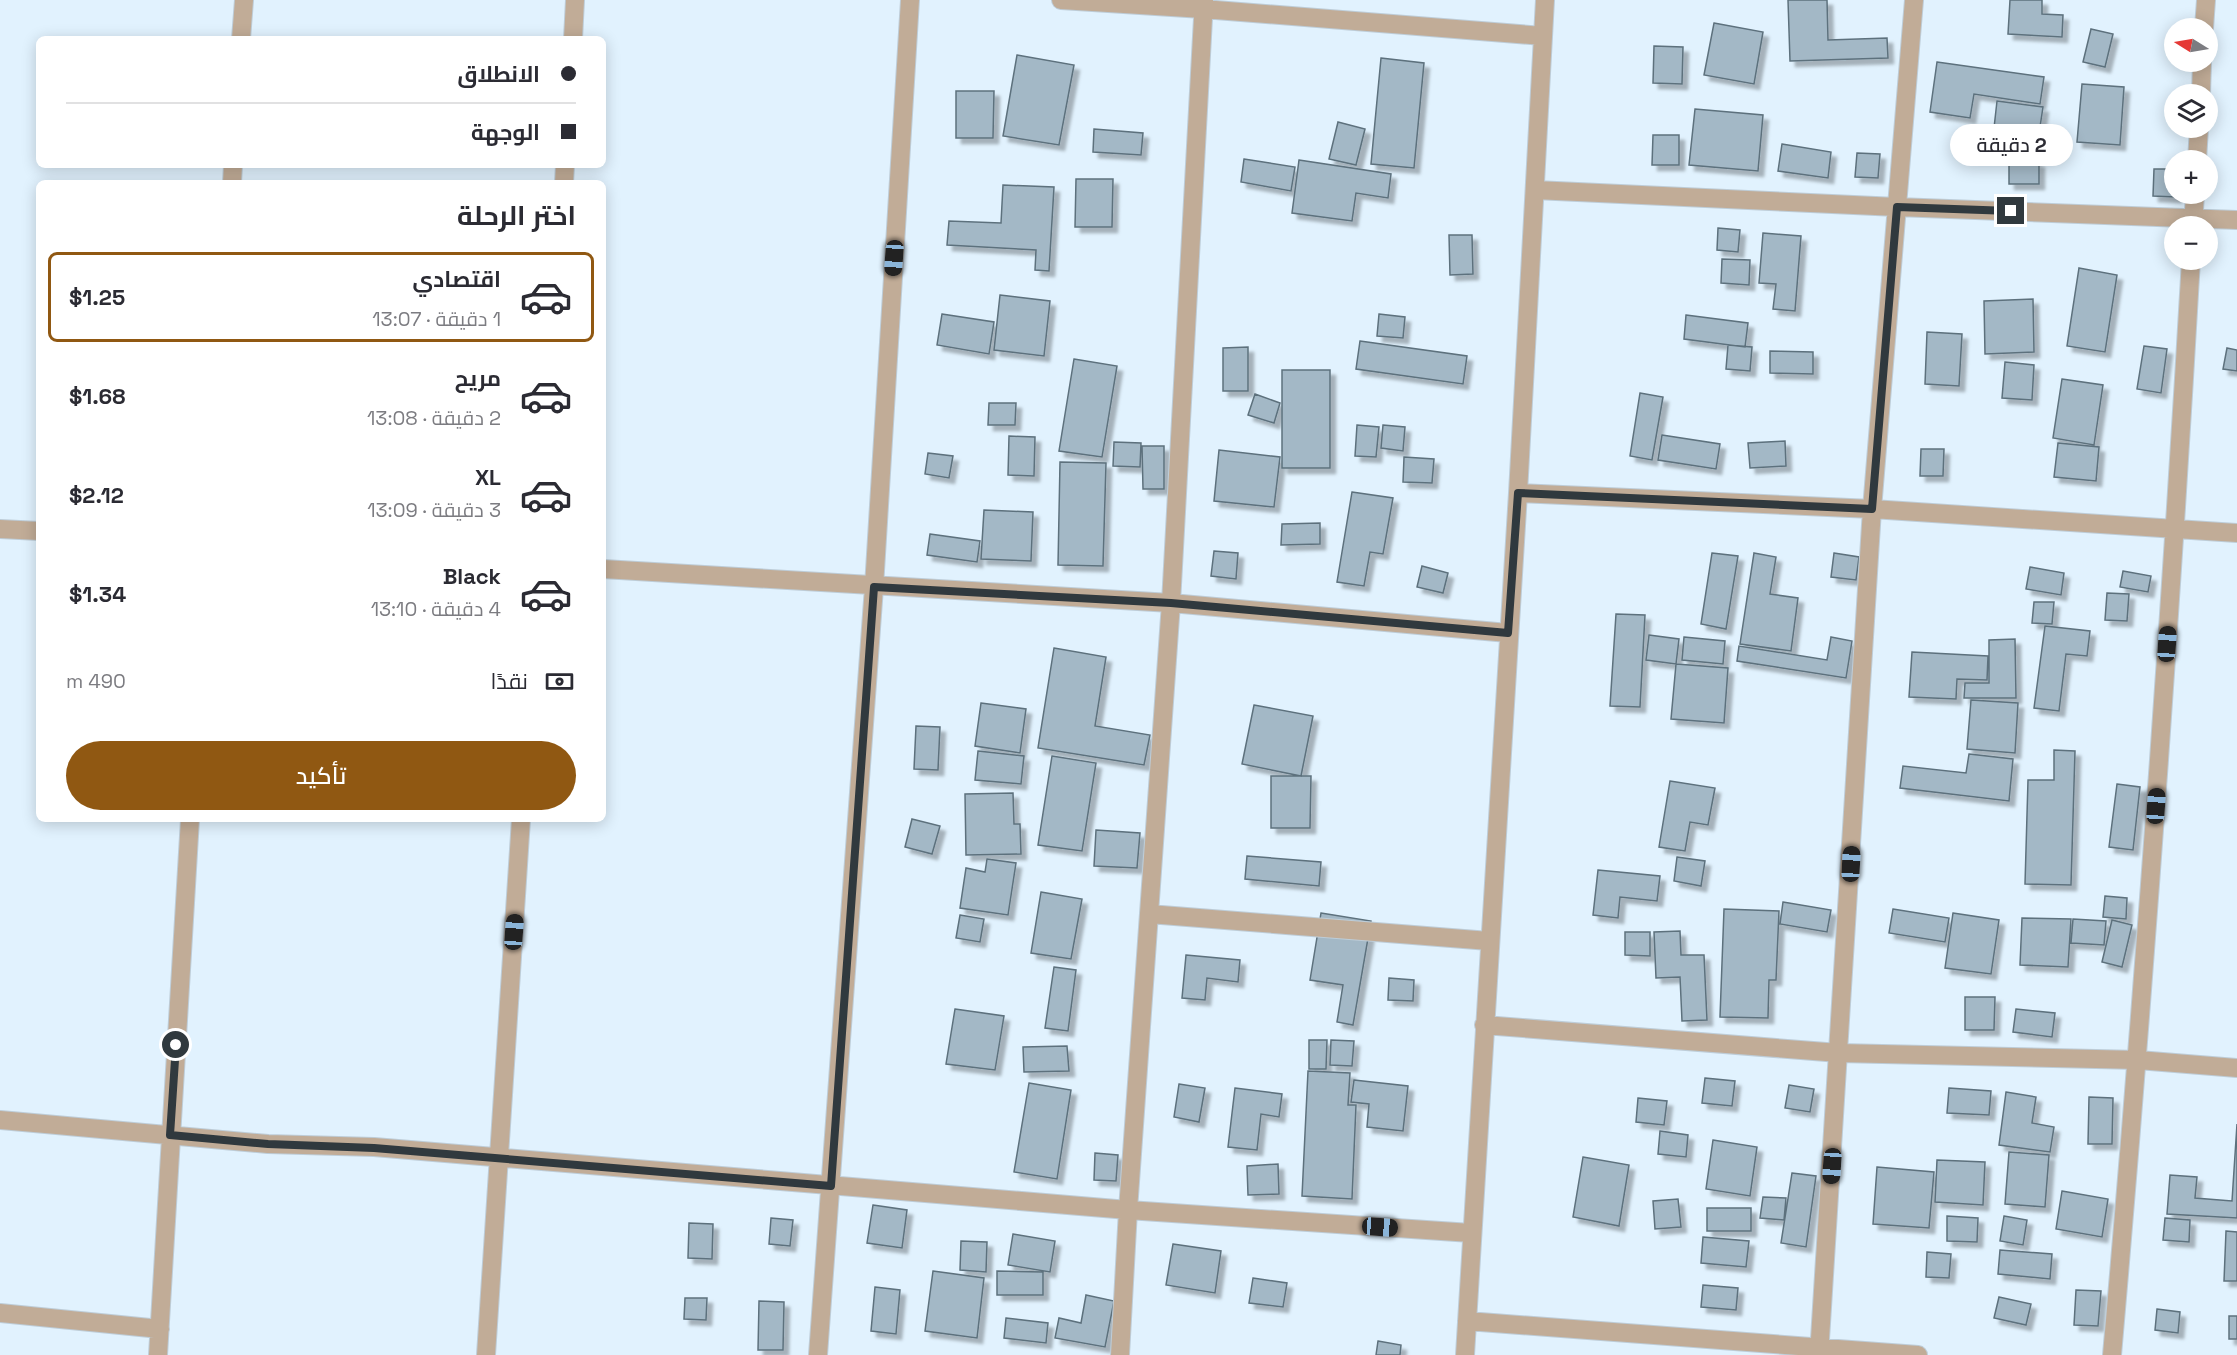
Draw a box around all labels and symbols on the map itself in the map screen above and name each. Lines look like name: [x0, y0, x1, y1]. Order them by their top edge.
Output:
north arrow: [2164, 18, 2218, 72]
callout: 2 دقيقة: [1950, 124, 2072, 166]
route end: [1997, 197, 2024, 224]
car: [884, 239, 904, 277]
car: [2157, 625, 2177, 663]
car: [2146, 787, 2166, 825]
car: [1841, 846, 1861, 882]
car: [504, 913, 524, 951]
route start: [162, 1031, 189, 1058]
car: [1822, 1147, 1842, 1185]
car: [1361, 1217, 1399, 1237]

